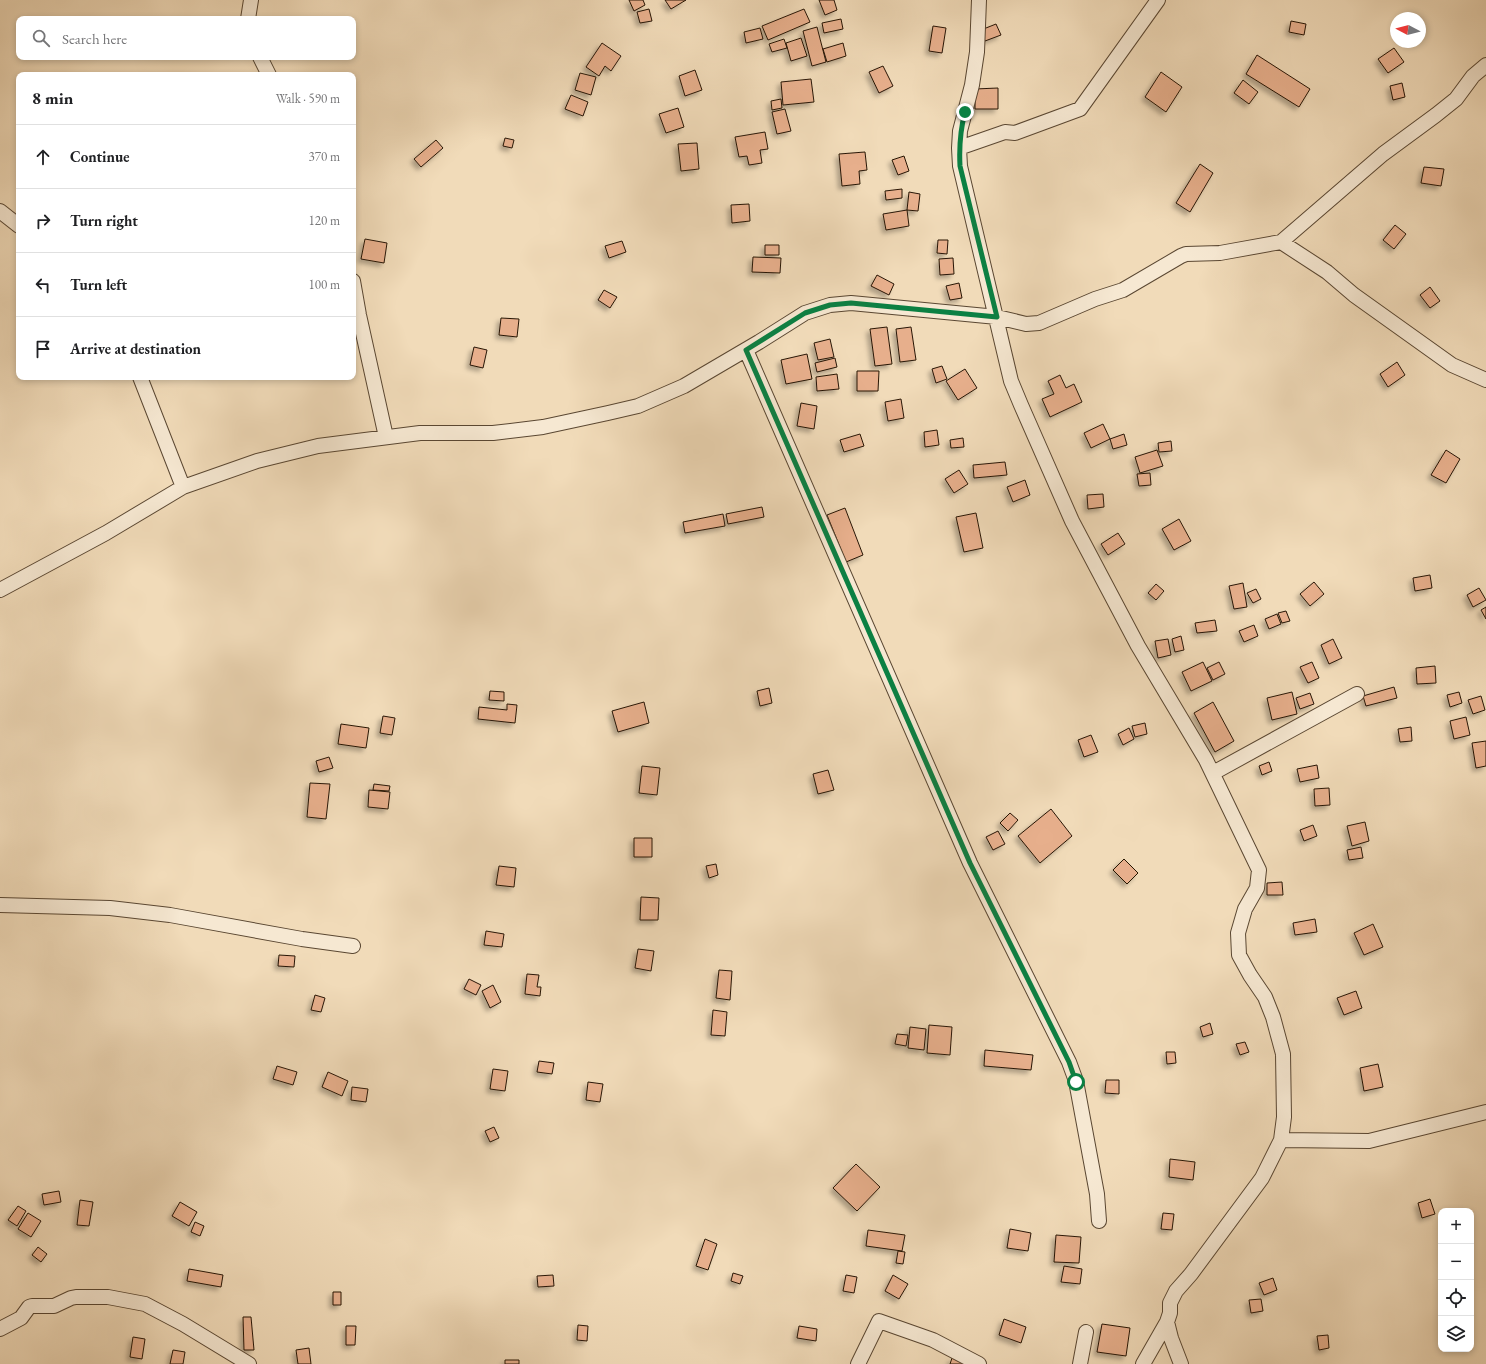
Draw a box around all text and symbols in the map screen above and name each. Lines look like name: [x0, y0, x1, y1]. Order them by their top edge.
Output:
north arrow: [1390, 12, 1426, 48]
search box: [16, 16, 356, 60]
icon: search: [30, 27, 52, 49]
text: Search here: [62, 29, 127, 48]
text: 8 min: [32, 87, 73, 109]
text: Walk · 590 m: [276, 90, 340, 107]
route end: [956, 103, 974, 121]
icon: ahead: [32, 146, 54, 168]
text: Continue: [70, 147, 130, 166]
text: 370 m: [309, 148, 340, 165]
icon: right: [32, 210, 54, 232]
text: Turn right: [70, 211, 138, 230]
text: 120 m: [309, 212, 340, 229]
icon: left: [32, 274, 54, 296]
text: Turn left: [70, 275, 127, 294]
text: 100 m: [309, 276, 340, 293]
icon: arrive: [32, 338, 54, 360]
text: Arrive at destination: [70, 339, 201, 358]
route start: [1067, 1073, 1085, 1091]
map controls: [1438, 1208, 1474, 1352]
button: +: [1438, 1208, 1474, 1244]
button: −: [1438, 1244, 1474, 1280]
button: locate: [1438, 1280, 1474, 1316]
button: layers: [1438, 1316, 1474, 1352]

